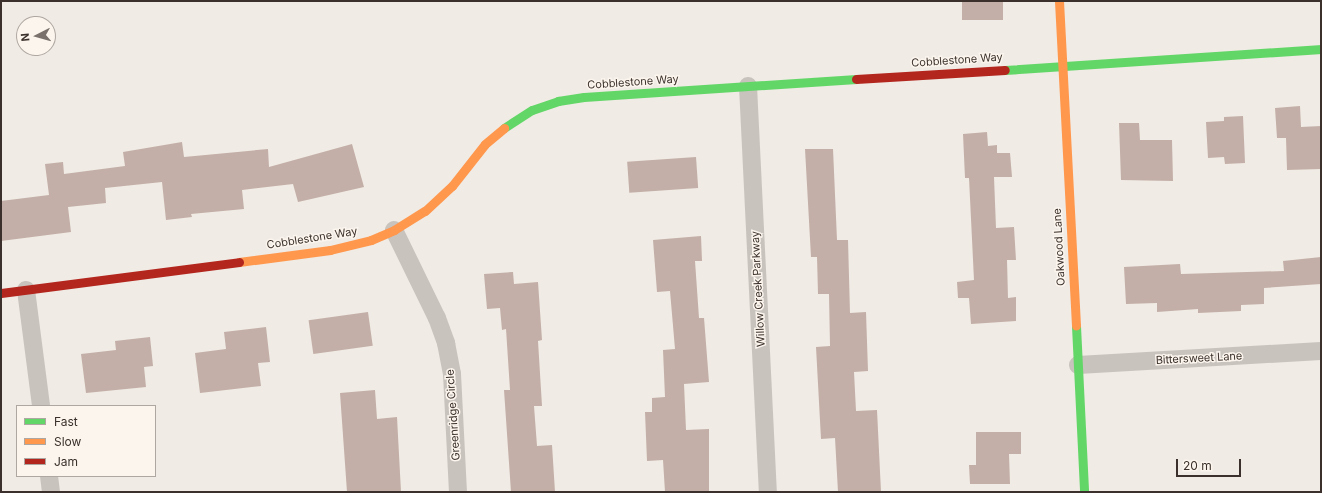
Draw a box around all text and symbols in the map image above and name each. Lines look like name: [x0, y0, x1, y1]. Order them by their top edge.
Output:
north arrow: [16, 16, 56, 56]
text: N: [18, 32, 32, 42]
street label: Cobblestone Way: [911, 50, 1003, 70]
street label: Cobblestone Way: [587, 72, 679, 92]
street label: Oakwood Lane: [1050, 208, 1068, 286]
street label: Cobblestone Way: [266, 224, 358, 252]
street label: Willow Creek Parkway: [748, 231, 768, 347]
street label: Bittersweet Lane: [1155, 349, 1243, 367]
street label: Greenridge Circle: [443, 369, 463, 461]
legend: [16, 405, 156, 477]
text: Fast: [54, 414, 78, 429]
text: Slow: [54, 434, 81, 449]
scale bar: [1178, 451, 1243, 477]
text: Jam: [54, 454, 78, 469]
text: 20 m: [1183, 458, 1212, 473]

